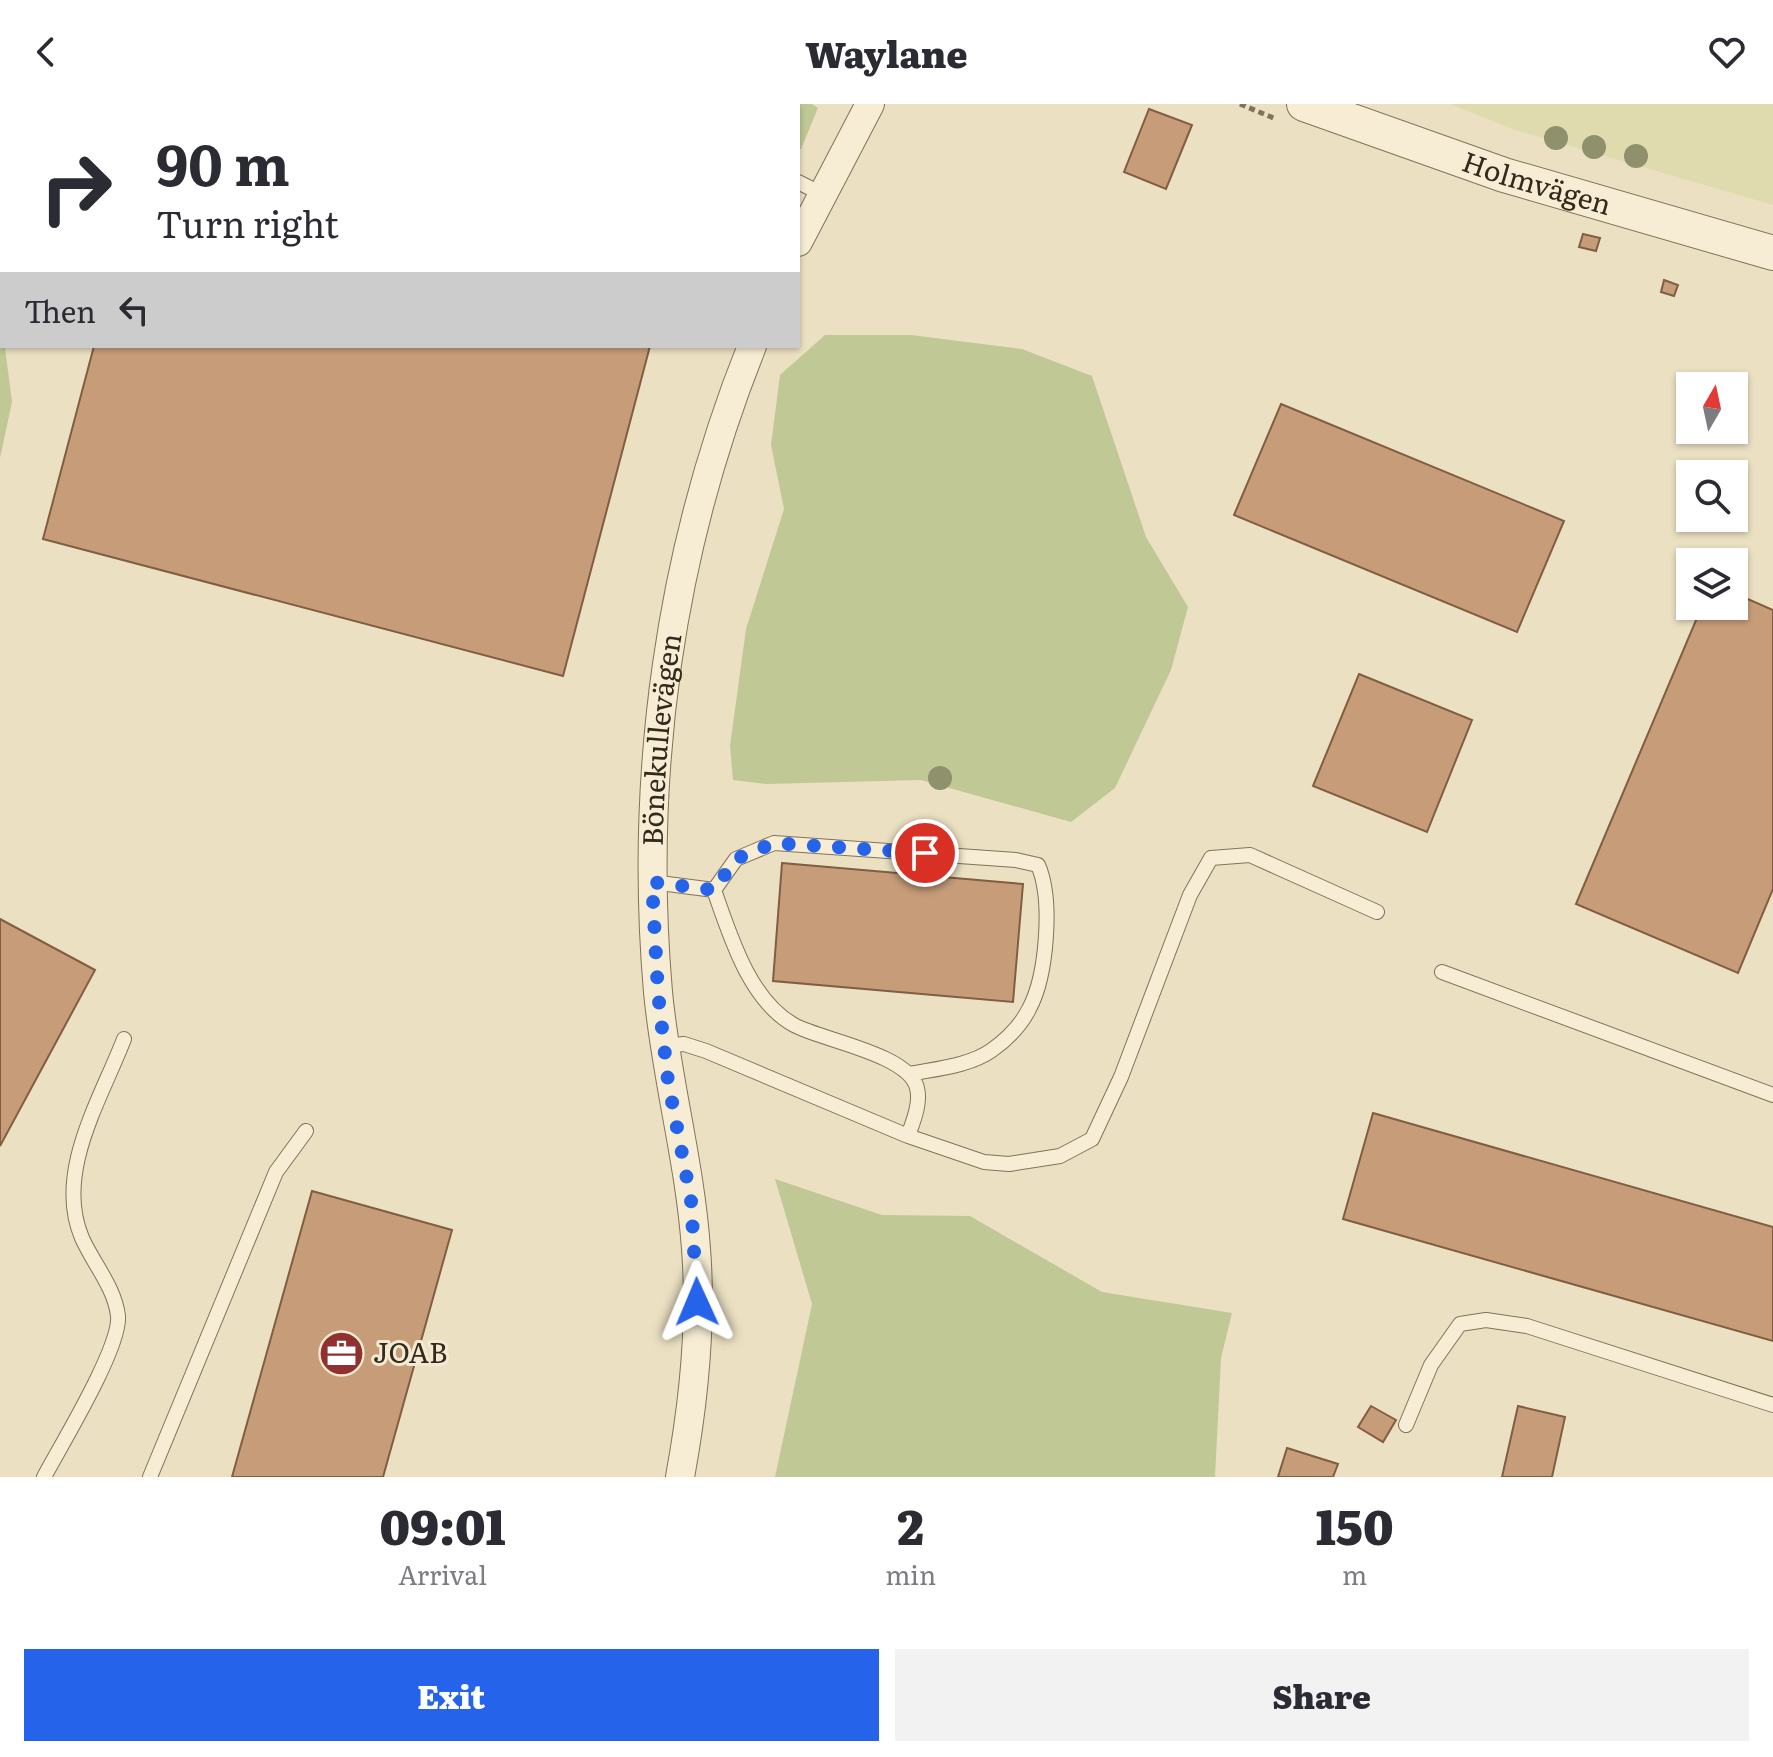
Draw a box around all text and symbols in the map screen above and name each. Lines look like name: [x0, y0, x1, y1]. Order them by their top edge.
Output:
text: Waylane: [805, 26, 968, 79]
icon: back: [24, 30, 68, 74]
icon: heart: [1705, 30, 1749, 74]
text: 90 m: [156, 120, 290, 203]
icon: right: [24, 136, 128, 240]
street label: Holmvägen: [1457, 139, 1617, 224]
text: Turn right: [156, 196, 339, 249]
text: Then: [24, 288, 96, 332]
icon: left: [112, 288, 156, 332]
north arrow: [1676, 372, 1748, 444]
map controls: [1676, 372, 1748, 620]
button: search: [1676, 460, 1748, 532]
button: layers: [1676, 548, 1748, 620]
street label: Bönekullevägen: [630, 630, 690, 846]
pin: [891, 819, 959, 887]
icon: arrive: [903, 831, 947, 875]
position arrow: [655, 1260, 739, 1344]
office icon: JOAB: [318, 1329, 366, 1377]
place label: JOAB: [373, 1330, 448, 1372]
text: 09:01: [379, 1489, 506, 1560]
text: 2: [897, 1489, 924, 1560]
text: 150: [1316, 1489, 1394, 1560]
text: Arrival: [398, 1554, 487, 1593]
text: min: [885, 1554, 936, 1593]
text: m: [1342, 1554, 1367, 1593]
button: Exit: [24, 1649, 879, 1741]
button: Share: [895, 1649, 1749, 1741]

